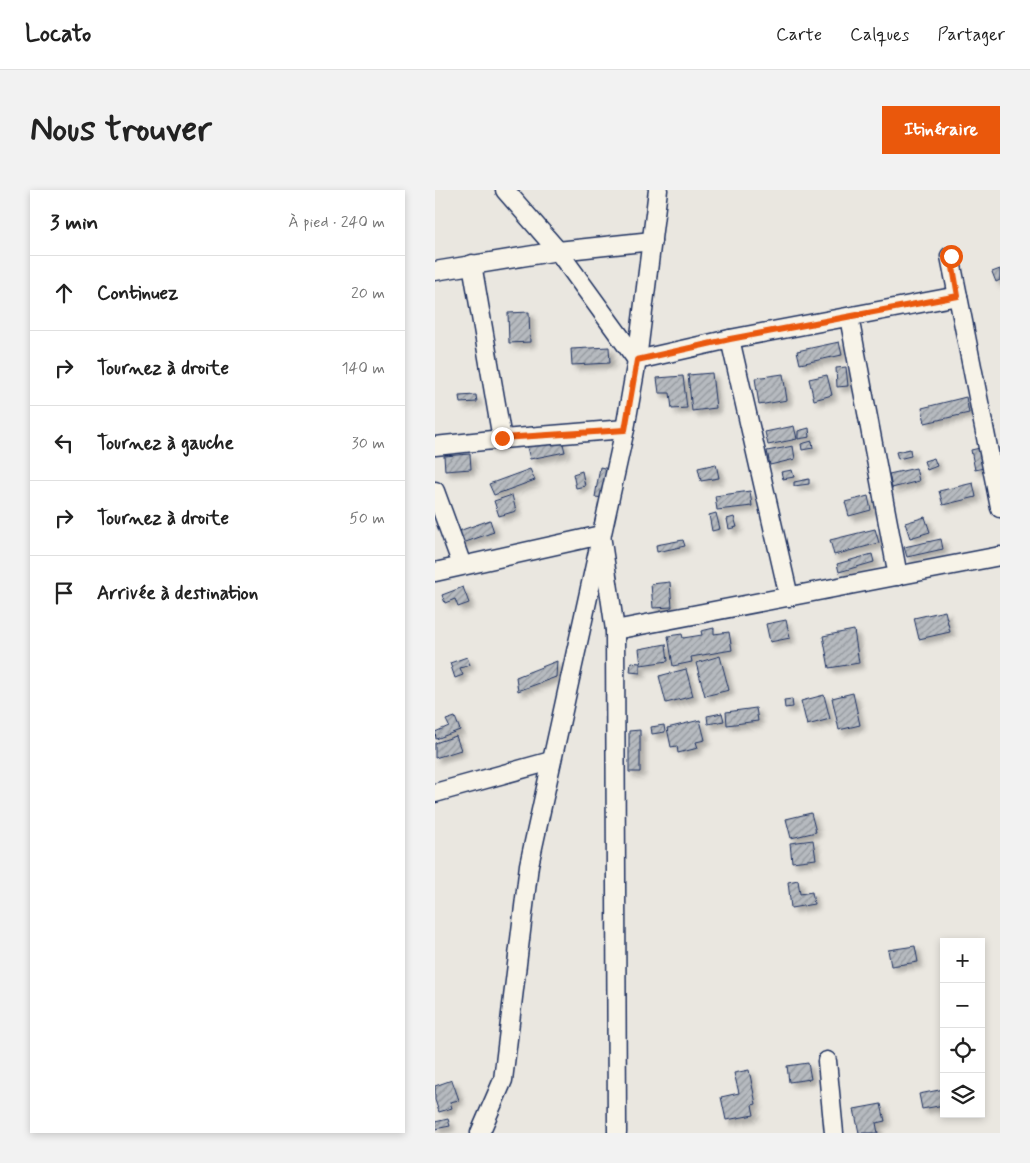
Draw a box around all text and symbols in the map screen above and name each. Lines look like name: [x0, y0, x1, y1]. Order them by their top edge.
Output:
text: Locato: [25, 19, 91, 50]
text: Carte: [776, 23, 822, 47]
text: Calques: [850, 23, 909, 47]
text: Partager: [937, 23, 1005, 47]
button: Itinéraire: [882, 106, 1000, 154]
text: Nous trouver: [30, 107, 212, 153]
text: 3 min: [50, 209, 98, 237]
text: À pied · 240 m: [288, 212, 385, 233]
route start: [940, 245, 963, 268]
icon: ahead: [50, 279, 78, 307]
text: Continuez: [97, 281, 178, 306]
text: 20 m: [351, 283, 385, 304]
icon: right: [50, 354, 78, 382]
text: Tournez à droite: [97, 356, 229, 381]
text: 140 m: [341, 358, 385, 379]
route end: [491, 427, 514, 450]
icon: left: [50, 429, 78, 457]
text: Tournez à gauche: [97, 431, 234, 456]
text: 30 m: [352, 433, 385, 454]
icon: right: [50, 504, 78, 532]
text: Tournez à droite: [97, 506, 229, 531]
text: 50 m: [349, 508, 385, 529]
icon: arrive: [50, 579, 78, 607]
text: Arrivée à destination: [97, 581, 258, 606]
map controls: [940, 938, 985, 1118]
button: +: [940, 938, 985, 983]
button: −: [940, 983, 985, 1028]
button: locate: [940, 1028, 985, 1073]
button: layers: [940, 1073, 985, 1118]

